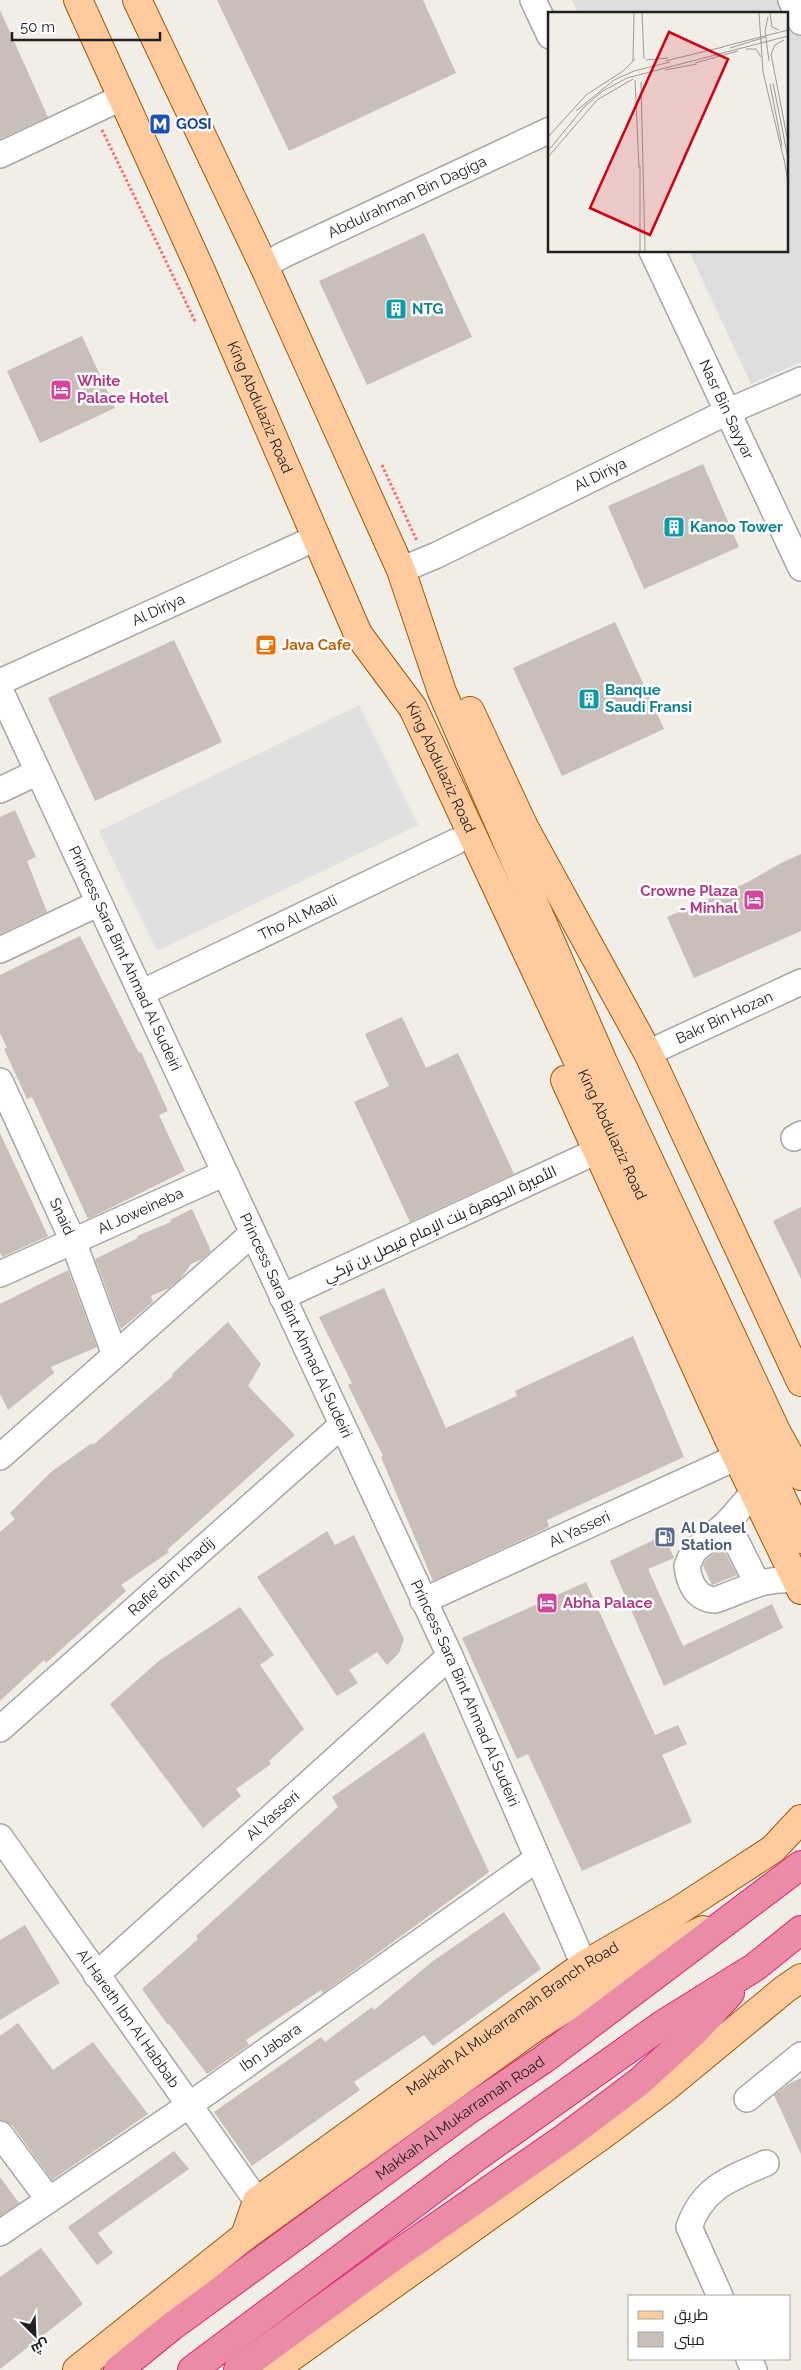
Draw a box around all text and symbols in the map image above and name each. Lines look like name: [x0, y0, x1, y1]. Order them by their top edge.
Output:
scale bar: [12, 10, 160, 42]
inset map: [548, 12, 788, 252]
text: 50 m: [20, 18, 55, 36]
metro station icon: GOSI: [148, 112, 172, 136]
place label: GOSI: [176, 115, 212, 133]
street label: Abdulrahman Bin Dagiga: [325, 152, 489, 242]
building icon: NTG: [384, 297, 408, 321]
place label: NTG: [412, 300, 443, 318]
street label: King Abdulaziz Road: [223, 338, 296, 476]
street label: Nasr Bin Sayyar: [695, 357, 758, 463]
place label: White Palace Hotel: [77, 372, 169, 407]
hotel icon: White Palace Hotel: [49, 378, 73, 402]
street label: Al Diriya: [571, 454, 629, 495]
building icon: Kanoo Tower: [662, 515, 686, 539]
place label: Kanoo Tower: [690, 518, 783, 536]
street label: Al Diriya: [129, 590, 188, 630]
cafe icon: Java Cafe: [254, 633, 278, 657]
place label: Java Cafe: [282, 636, 351, 654]
place label: Banque Saudi Fransi: [605, 681, 692, 716]
building icon: Banque Saudi Fransi: [577, 687, 601, 711]
street label: King Abdulaziz Road: [403, 698, 479, 836]
street label: Princess Sara Bint Ahmad Al Sudeiri: [65, 843, 185, 1074]
place label: Crowne Plaza - Minhal: [640, 882, 738, 917]
hotel icon: Crowne Plaza - Minhal: [742, 888, 766, 912]
street label: Tho Al Maali: [256, 891, 340, 944]
street label: Bakr Bin Hozan: [673, 987, 776, 1048]
street label: King Abdulaziz Road: [574, 1066, 650, 1203]
street label: الأميرة الجوهرة بنت الإمام فيصل بن تركي: [321, 1162, 561, 1289]
street label: Al Joweineba: [95, 1184, 186, 1238]
street label: Snaid: [46, 1195, 78, 1238]
street label: Princess Sara Bint Ahmad Al Sudeiri: [236, 1210, 356, 1441]
street label: Al Yasseri: [546, 1507, 613, 1551]
place label: Al Daleel Station: [681, 1519, 746, 1554]
fuel station icon: Al Daleel Station: [653, 1525, 677, 1549]
street label: Rafie' Bin Khadij: [124, 1534, 218, 1620]
street label: Princess Sara Bint Ahmad Al Sudeiri: [407, 1577, 523, 1809]
hotel icon: Abha Palace: [535, 1591, 559, 1615]
place label: Abha Palace: [563, 1594, 652, 1612]
street label: Al Yasseri: [242, 1787, 303, 1844]
street label: Makkah Al Mukarramah Branch Road: [403, 1938, 622, 2099]
street label: Al Hareth Ibn Al Habbab: [73, 1945, 183, 2091]
street label: Ibn Jabara: [236, 2020, 305, 2076]
street label: Makkah Al Mukarramah Road: [372, 2052, 548, 2184]
legend: [628, 2295, 791, 2360]
text: طريق: [674, 2306, 708, 2325]
north arrow: [10, 2310, 60, 2360]
text: مبنى: [674, 2331, 705, 2350]
text: ش: [28, 2335, 52, 2358]

